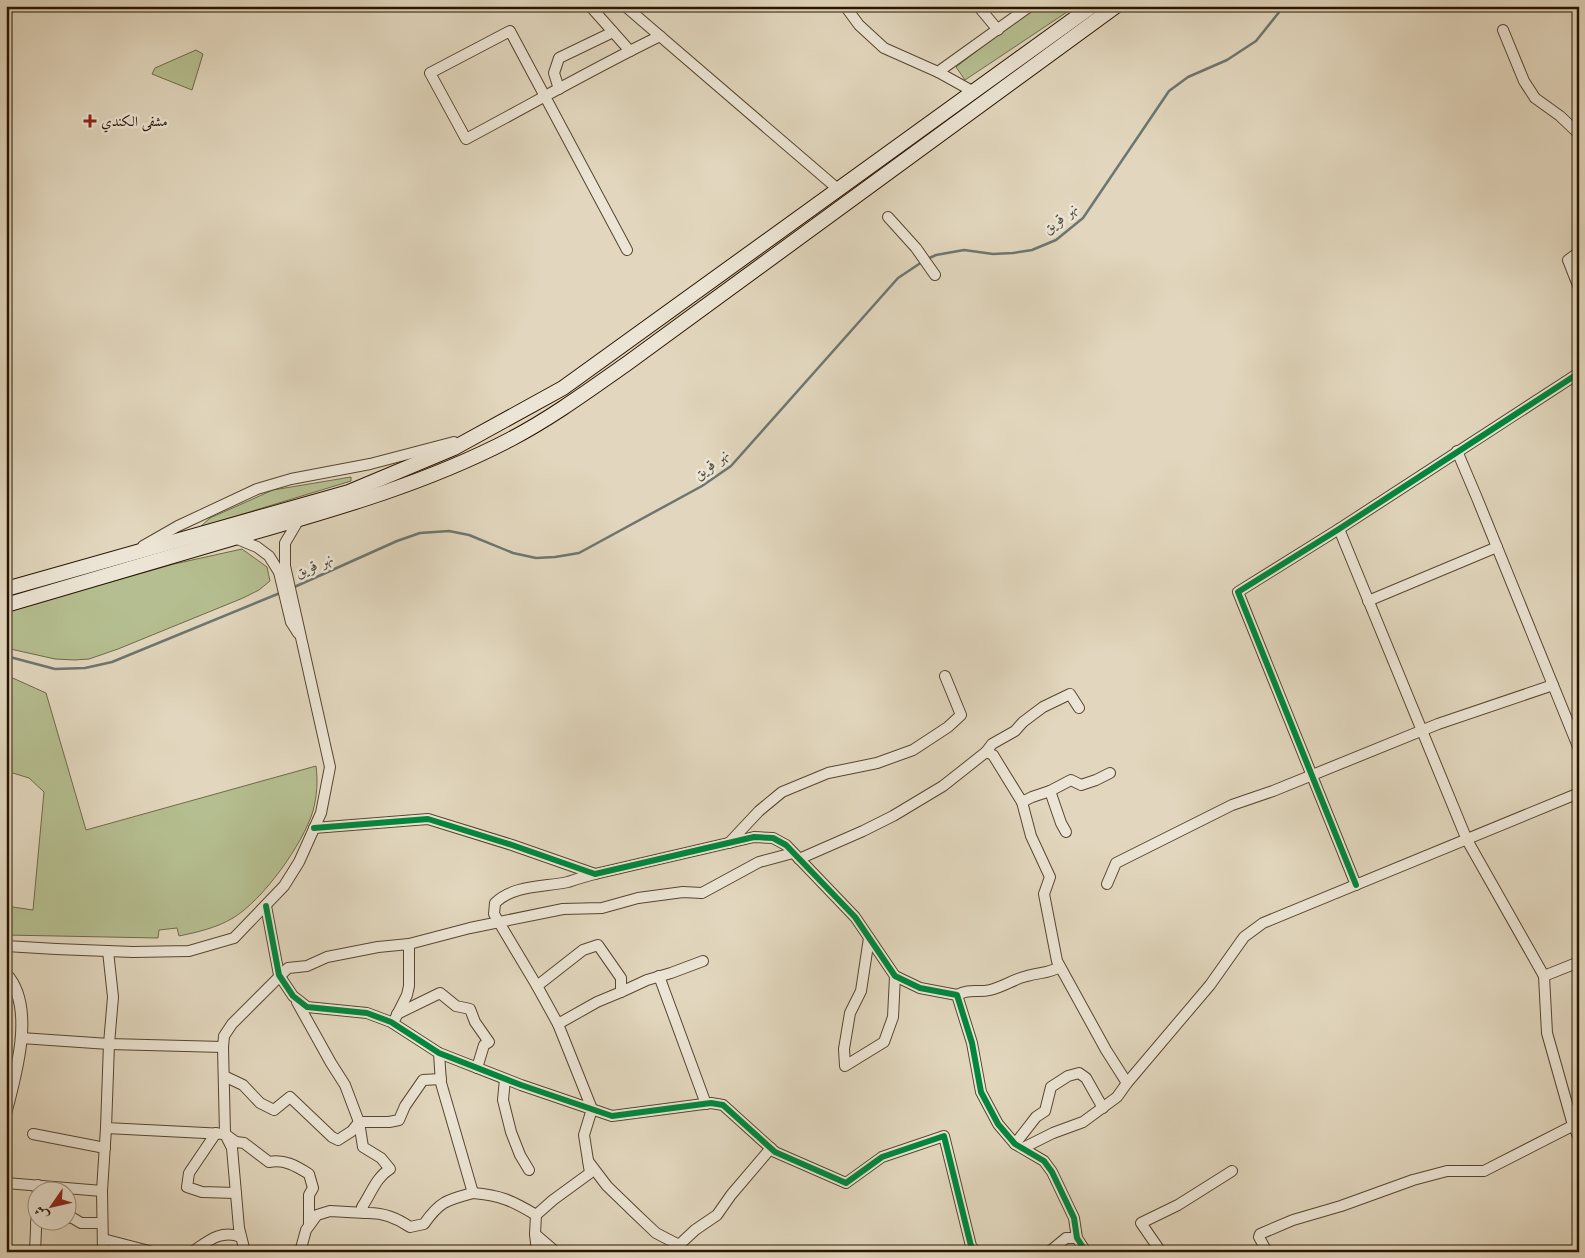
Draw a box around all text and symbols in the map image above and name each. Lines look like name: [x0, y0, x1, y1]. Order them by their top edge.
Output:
place label: مشفى الكندي: [101, 112, 168, 133]
marker: مشفى الكندي: [83, 114, 97, 128]
water label: نهر قويق: [1038, 198, 1082, 238]
water label: نهر قويق: [689, 444, 733, 484]
water label: نهر قويق: [291, 548, 337, 582]
north arrow: [28, 1180, 78, 1230]
text: ش: [30, 1202, 53, 1224]

